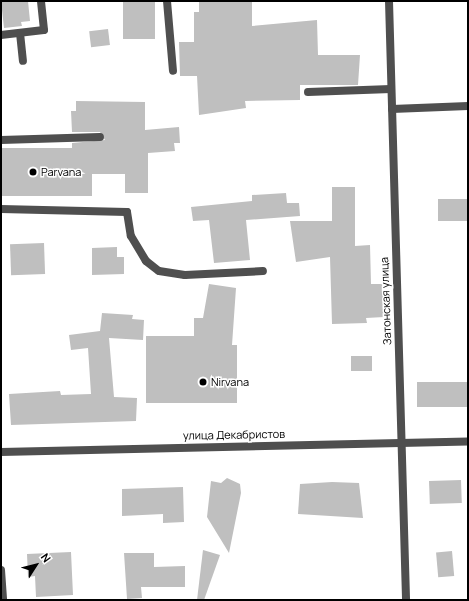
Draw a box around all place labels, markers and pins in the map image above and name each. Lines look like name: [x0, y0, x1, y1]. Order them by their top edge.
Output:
place label: Parvana: [41, 165, 81, 179]
marker: Parvana: [28, 167, 38, 177]
place label: Nirvana: [211, 375, 249, 389]
marker: Nirvana: [198, 377, 208, 387]

